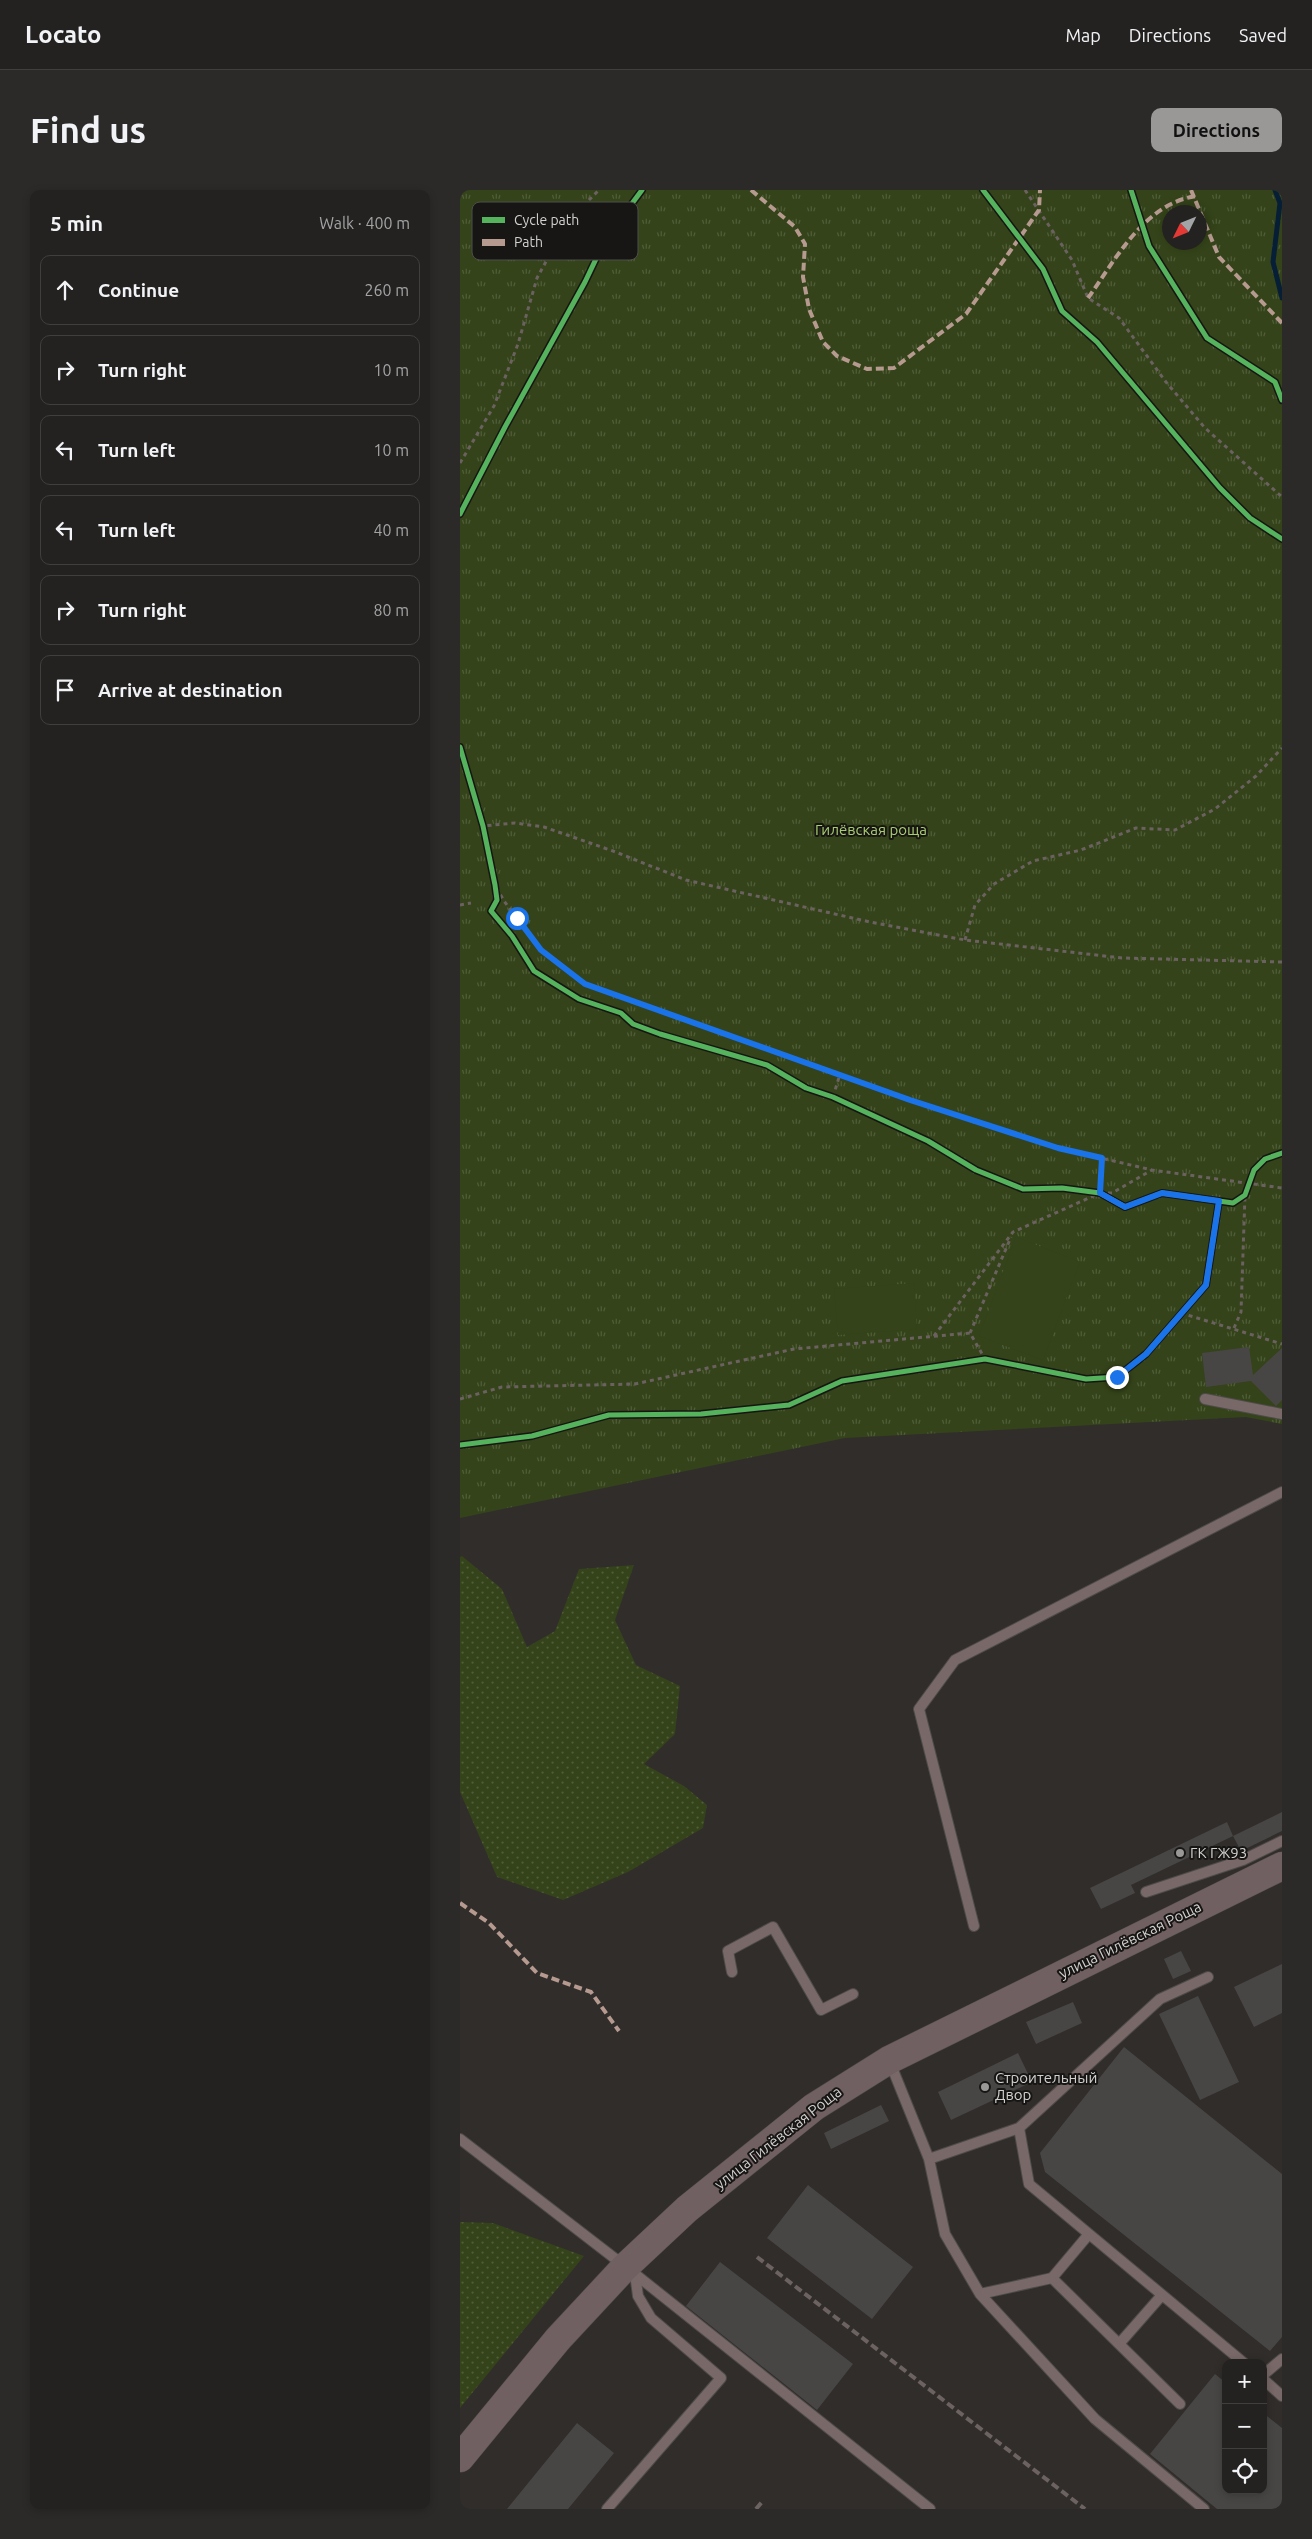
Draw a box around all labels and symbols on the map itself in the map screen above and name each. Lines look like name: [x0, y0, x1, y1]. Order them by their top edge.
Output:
legend: [472, 202, 638, 260]
north arrow: [1162, 205, 1207, 250]
text: Cycle path: [514, 212, 579, 228]
text: Path: [514, 234, 543, 250]
park label: Гилёвская роща: [815, 821, 927, 838]
route start: [506, 907, 529, 930]
route end: [1106, 1366, 1129, 1389]
place label: ГК ГЖ93: [1190, 1844, 1247, 1861]
marker: ГК ГЖ93: [1174, 1847, 1186, 1859]
street label: улица Гилёвская Роща: [1056, 1898, 1204, 1981]
place label: Строительный Двор: [995, 2069, 1097, 2103]
marker: Строительный Двор: [979, 2081, 991, 2093]
street label: улица Гилёвская Роща: [711, 2083, 845, 2192]

